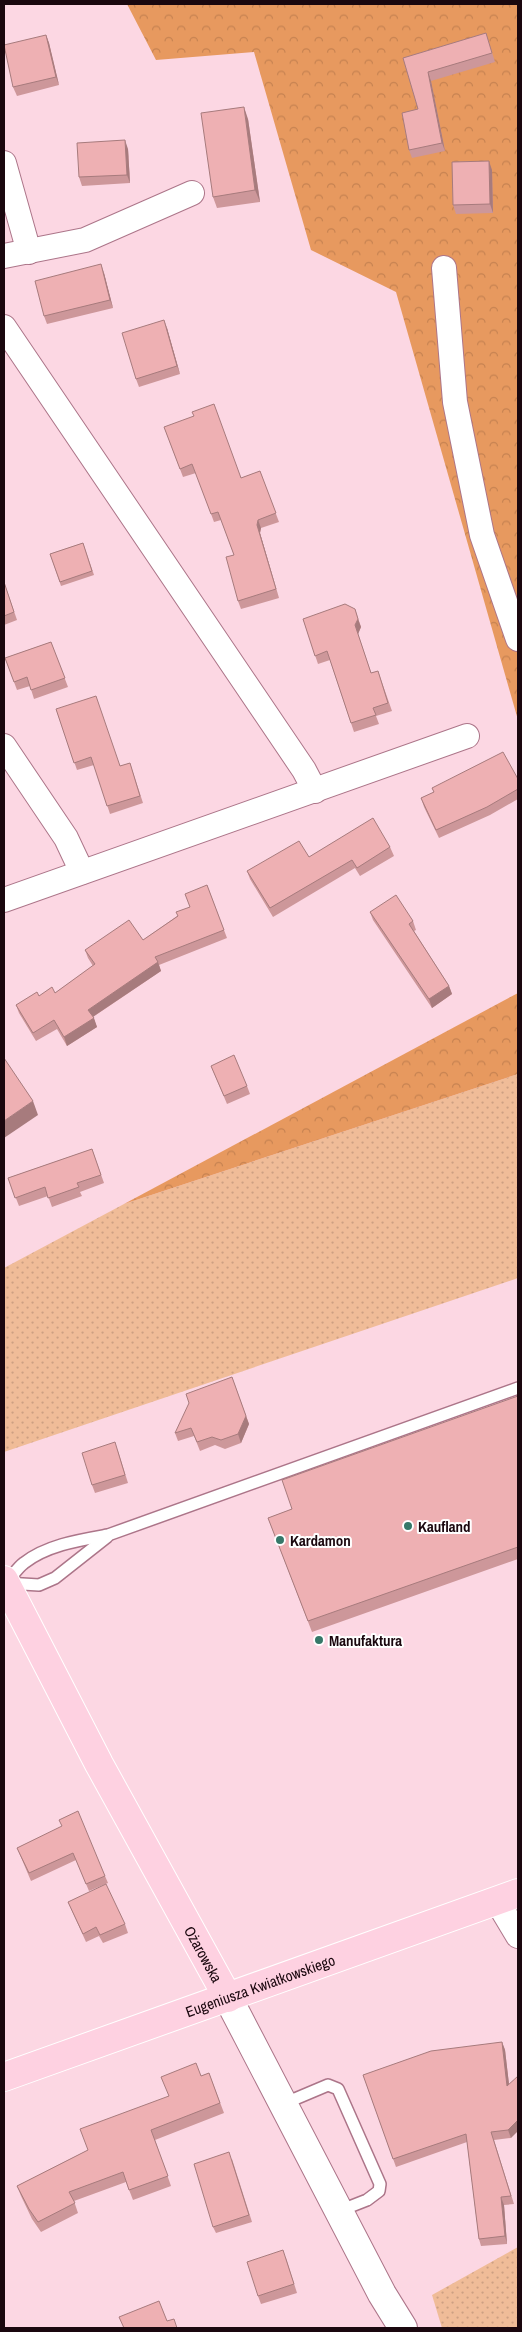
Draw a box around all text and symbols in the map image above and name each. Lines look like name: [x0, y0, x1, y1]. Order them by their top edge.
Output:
place label: Kaufland: [418, 1516, 471, 1537]
marker: Kaufland: [402, 1520, 414, 1532]
place label: Kardamon: [290, 1530, 351, 1551]
marker: Kardamon: [274, 1534, 286, 1546]
place label: Manufaktura: [329, 1630, 402, 1651]
marker: Manufaktura: [313, 1634, 325, 1646]
street label: Ożarowska: [180, 1922, 228, 1986]
street label: Eugeniusza Kwiatkowskiego: [182, 1949, 338, 2022]

